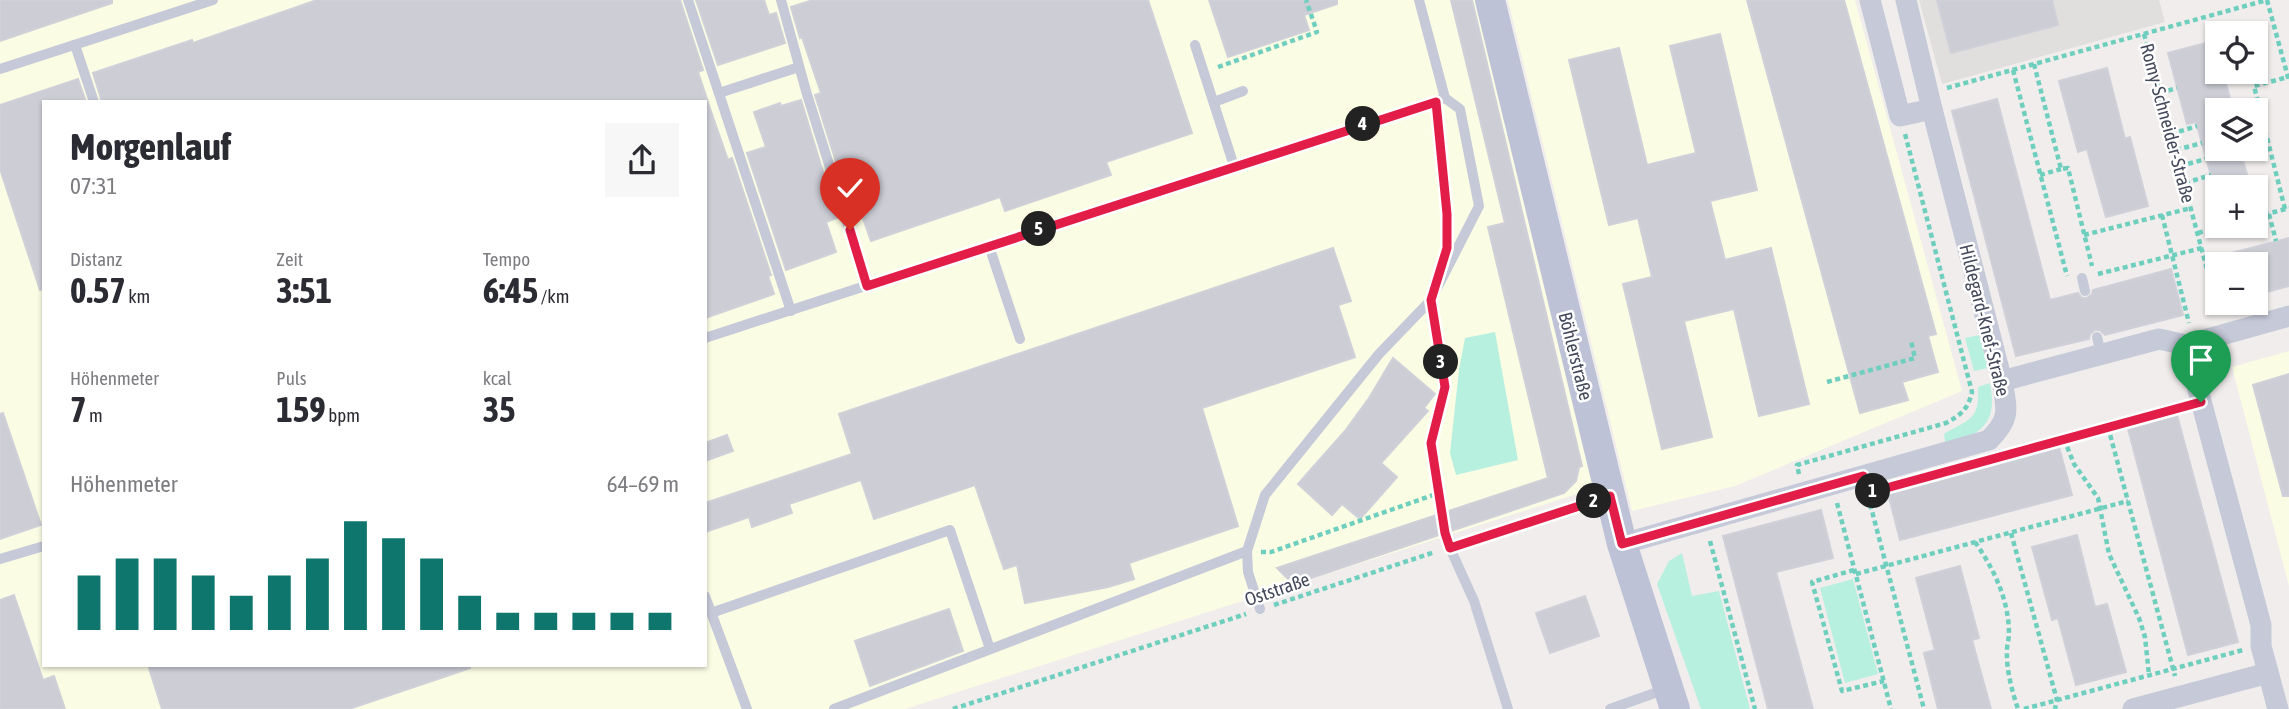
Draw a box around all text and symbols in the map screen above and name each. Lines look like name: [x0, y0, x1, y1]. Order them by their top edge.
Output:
map controls: [2205, 21, 2268, 315]
button: locate: [2205, 21, 2268, 84]
street label: Romy-Schneider-Straße: [2136, 41, 2200, 205]
button: layers: [2205, 98, 2268, 161]
pin: 4: [1346, 106, 1380, 142]
text: 4: [1358, 112, 1367, 134]
button: share: [605, 123, 679, 197]
text: Morgenlauf: [70, 125, 231, 168]
pin: [820, 158, 880, 230]
icon: check: [831, 169, 869, 207]
text: 07:31: [70, 173, 117, 199]
button: +: [2205, 175, 2268, 238]
pin: 5: [1021, 212, 1056, 246]
text: 5: [1034, 217, 1043, 239]
street label: Hildegard-Knef-Straße: [1955, 242, 2015, 398]
text: Distanz: [70, 248, 122, 270]
text: Zeit: [276, 248, 303, 270]
text: Tempo: [483, 248, 530, 270]
button: −: [2205, 252, 2268, 315]
text: 0.57: [70, 270, 126, 310]
text: 3:51: [276, 270, 332, 310]
text: 6:45: [483, 270, 538, 310]
text: km: [126, 285, 150, 307]
text: /km: [538, 285, 569, 307]
street label: Böhlerstraße: [1554, 310, 1598, 402]
pin: [2171, 330, 2231, 402]
icon: arrive: [2182, 341, 2220, 379]
pin: 3: [1424, 344, 1458, 380]
text: 3: [1436, 350, 1445, 372]
text: Höhenmeter: [70, 367, 159, 389]
text: Puls: [276, 367, 307, 389]
text: kcal: [483, 367, 512, 389]
text: 7: [70, 389, 86, 429]
text: 159: [276, 389, 326, 429]
text: 35: [483, 389, 516, 429]
text: m: [86, 404, 103, 426]
text: bpm: [326, 404, 360, 426]
text: Höhenmeter: [70, 471, 178, 497]
text: 64–69 m: [607, 471, 679, 497]
pin: 1: [1856, 474, 1890, 508]
text: 1: [1868, 479, 1877, 501]
pin: 2: [1576, 484, 1612, 518]
text: 2: [1589, 489, 1598, 511]
street label: Oststraße: [1242, 568, 1312, 610]

